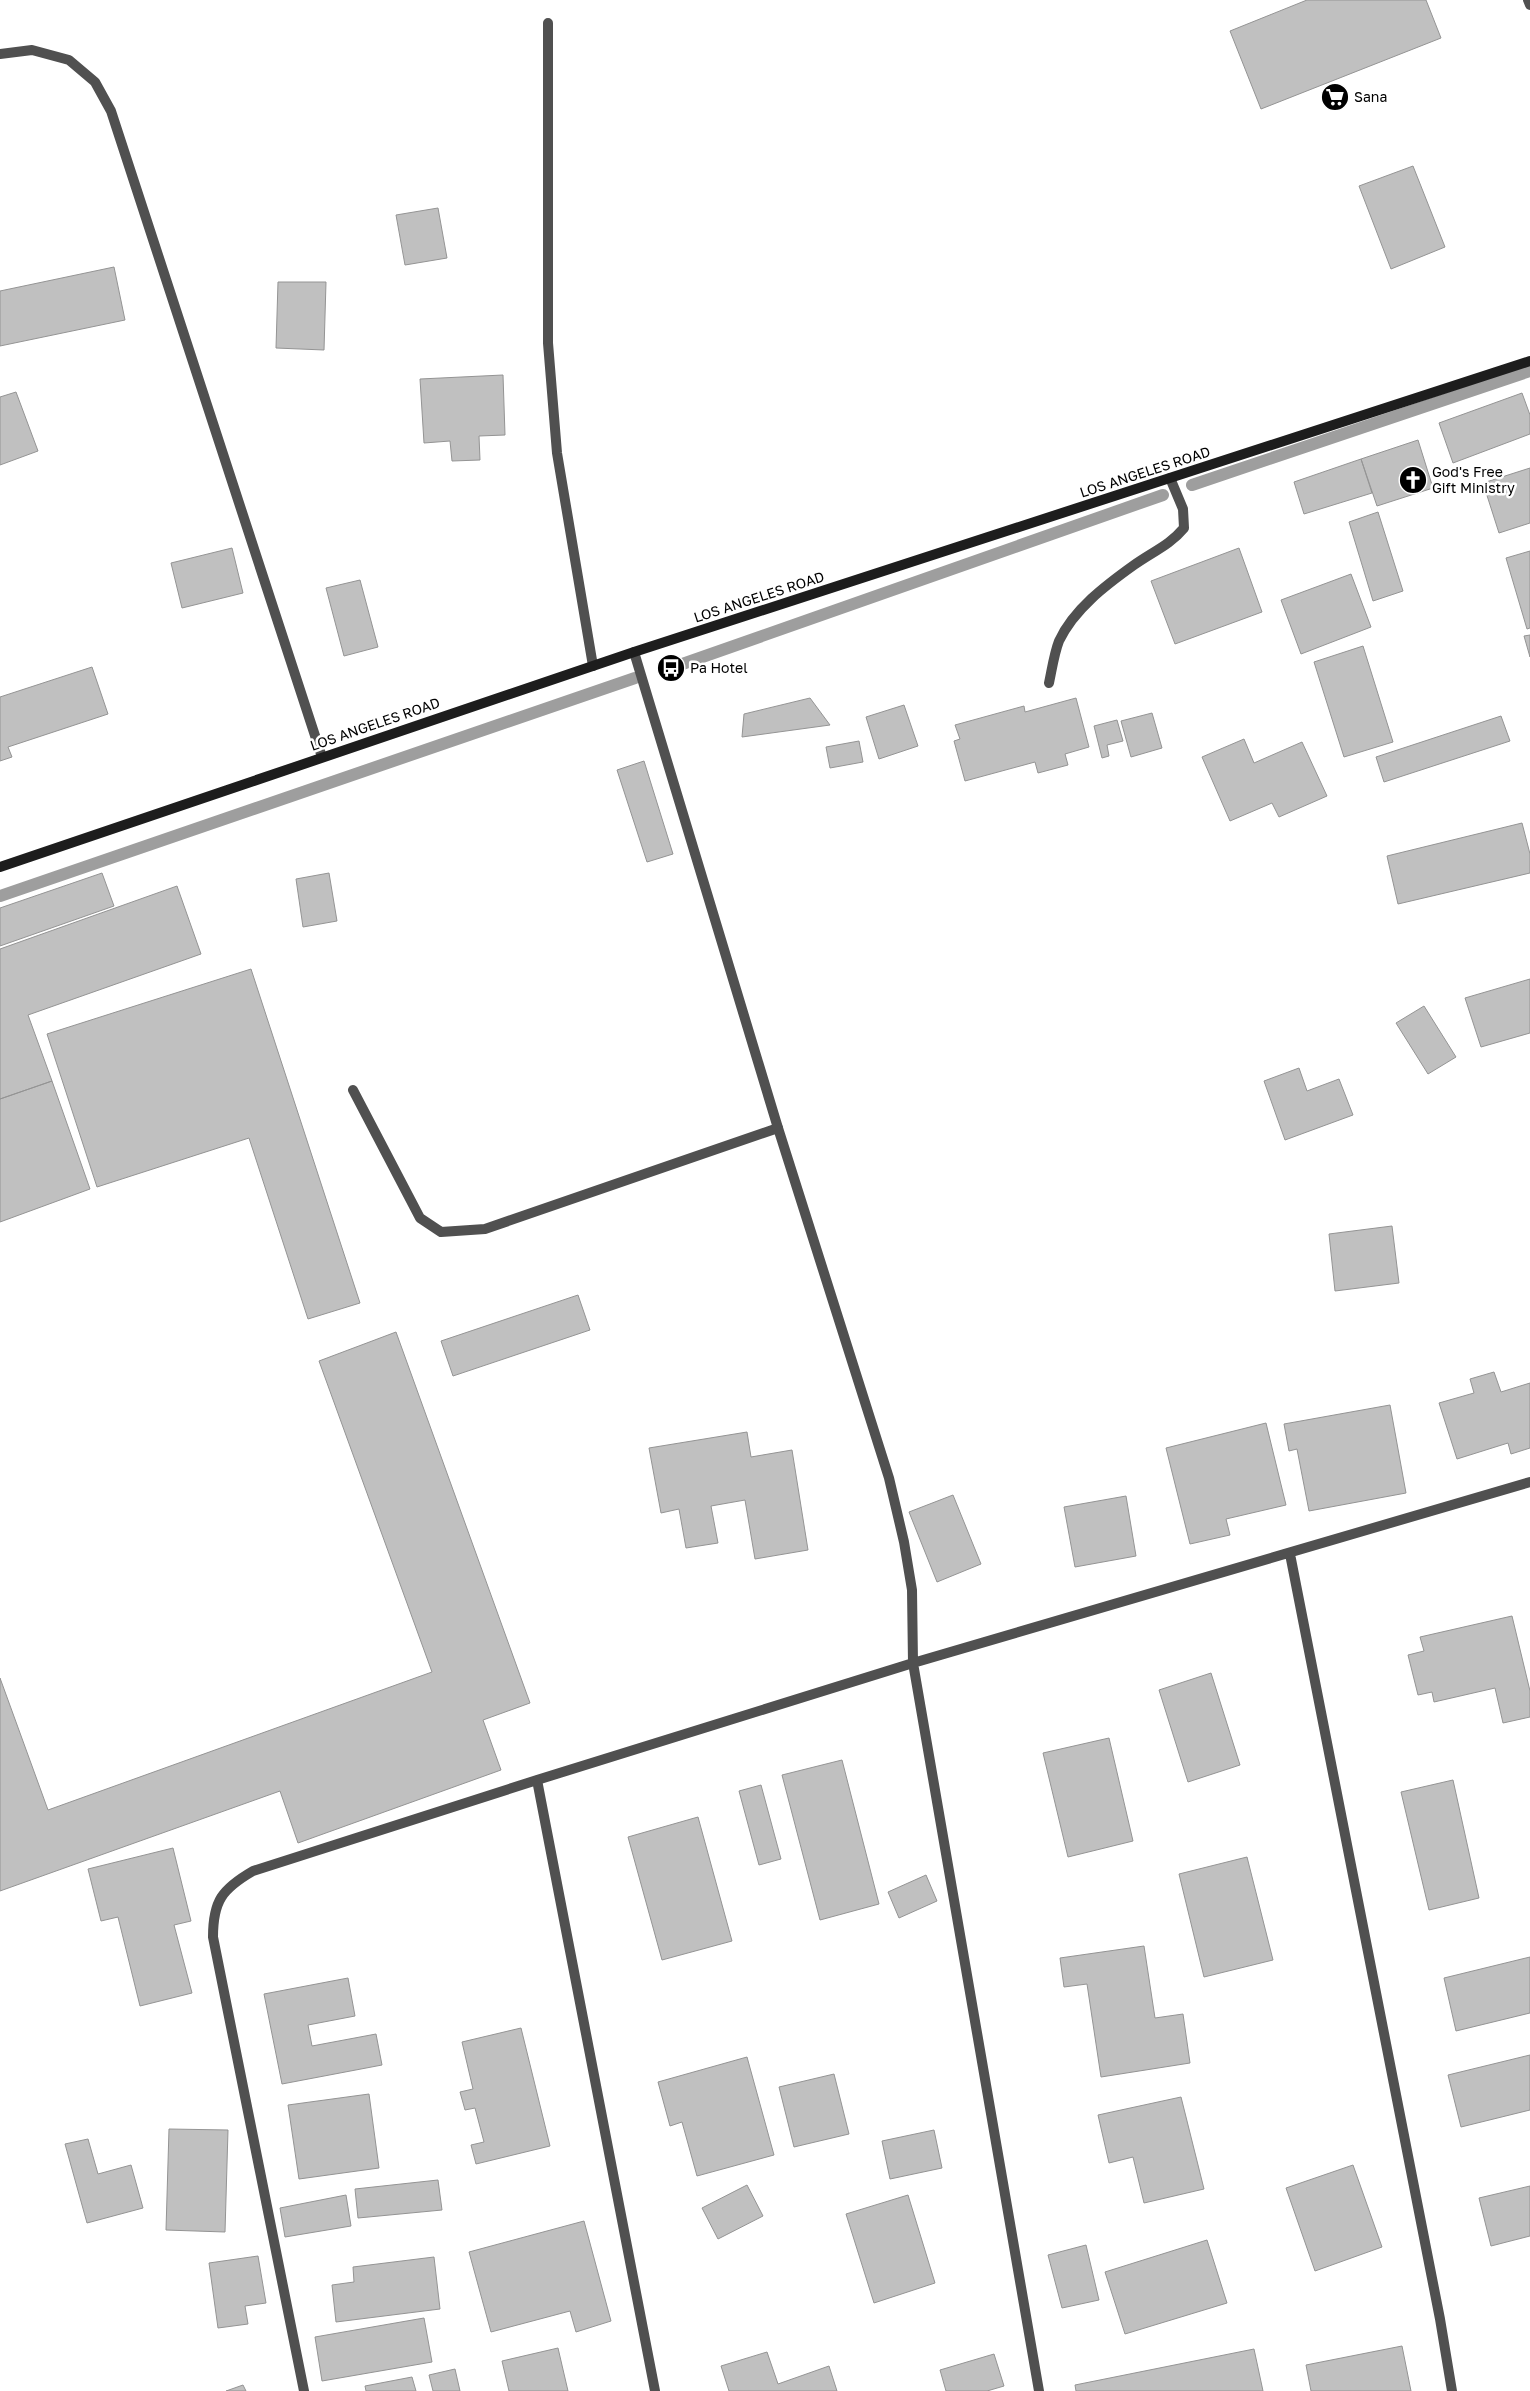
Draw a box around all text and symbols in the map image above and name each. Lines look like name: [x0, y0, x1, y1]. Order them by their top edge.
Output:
supermarket icon: Sana: [1320, 82, 1350, 112]
place label: Sana: [1354, 88, 1387, 105]
street label: LOS ANGELES ROAD: [1077, 442, 1212, 501]
place label: God's Free Gift Ministry: [1432, 463, 1515, 496]
church icon: God's Free Gift Ministry: [1398, 465, 1428, 495]
street label: LOS ANGELES ROAD: [691, 567, 826, 626]
bus stop icon: Pa Hotel: [656, 653, 686, 683]
place label: Pa Hotel: [690, 659, 748, 676]
street label: LOS ANGELES ROAD: [308, 693, 442, 754]

